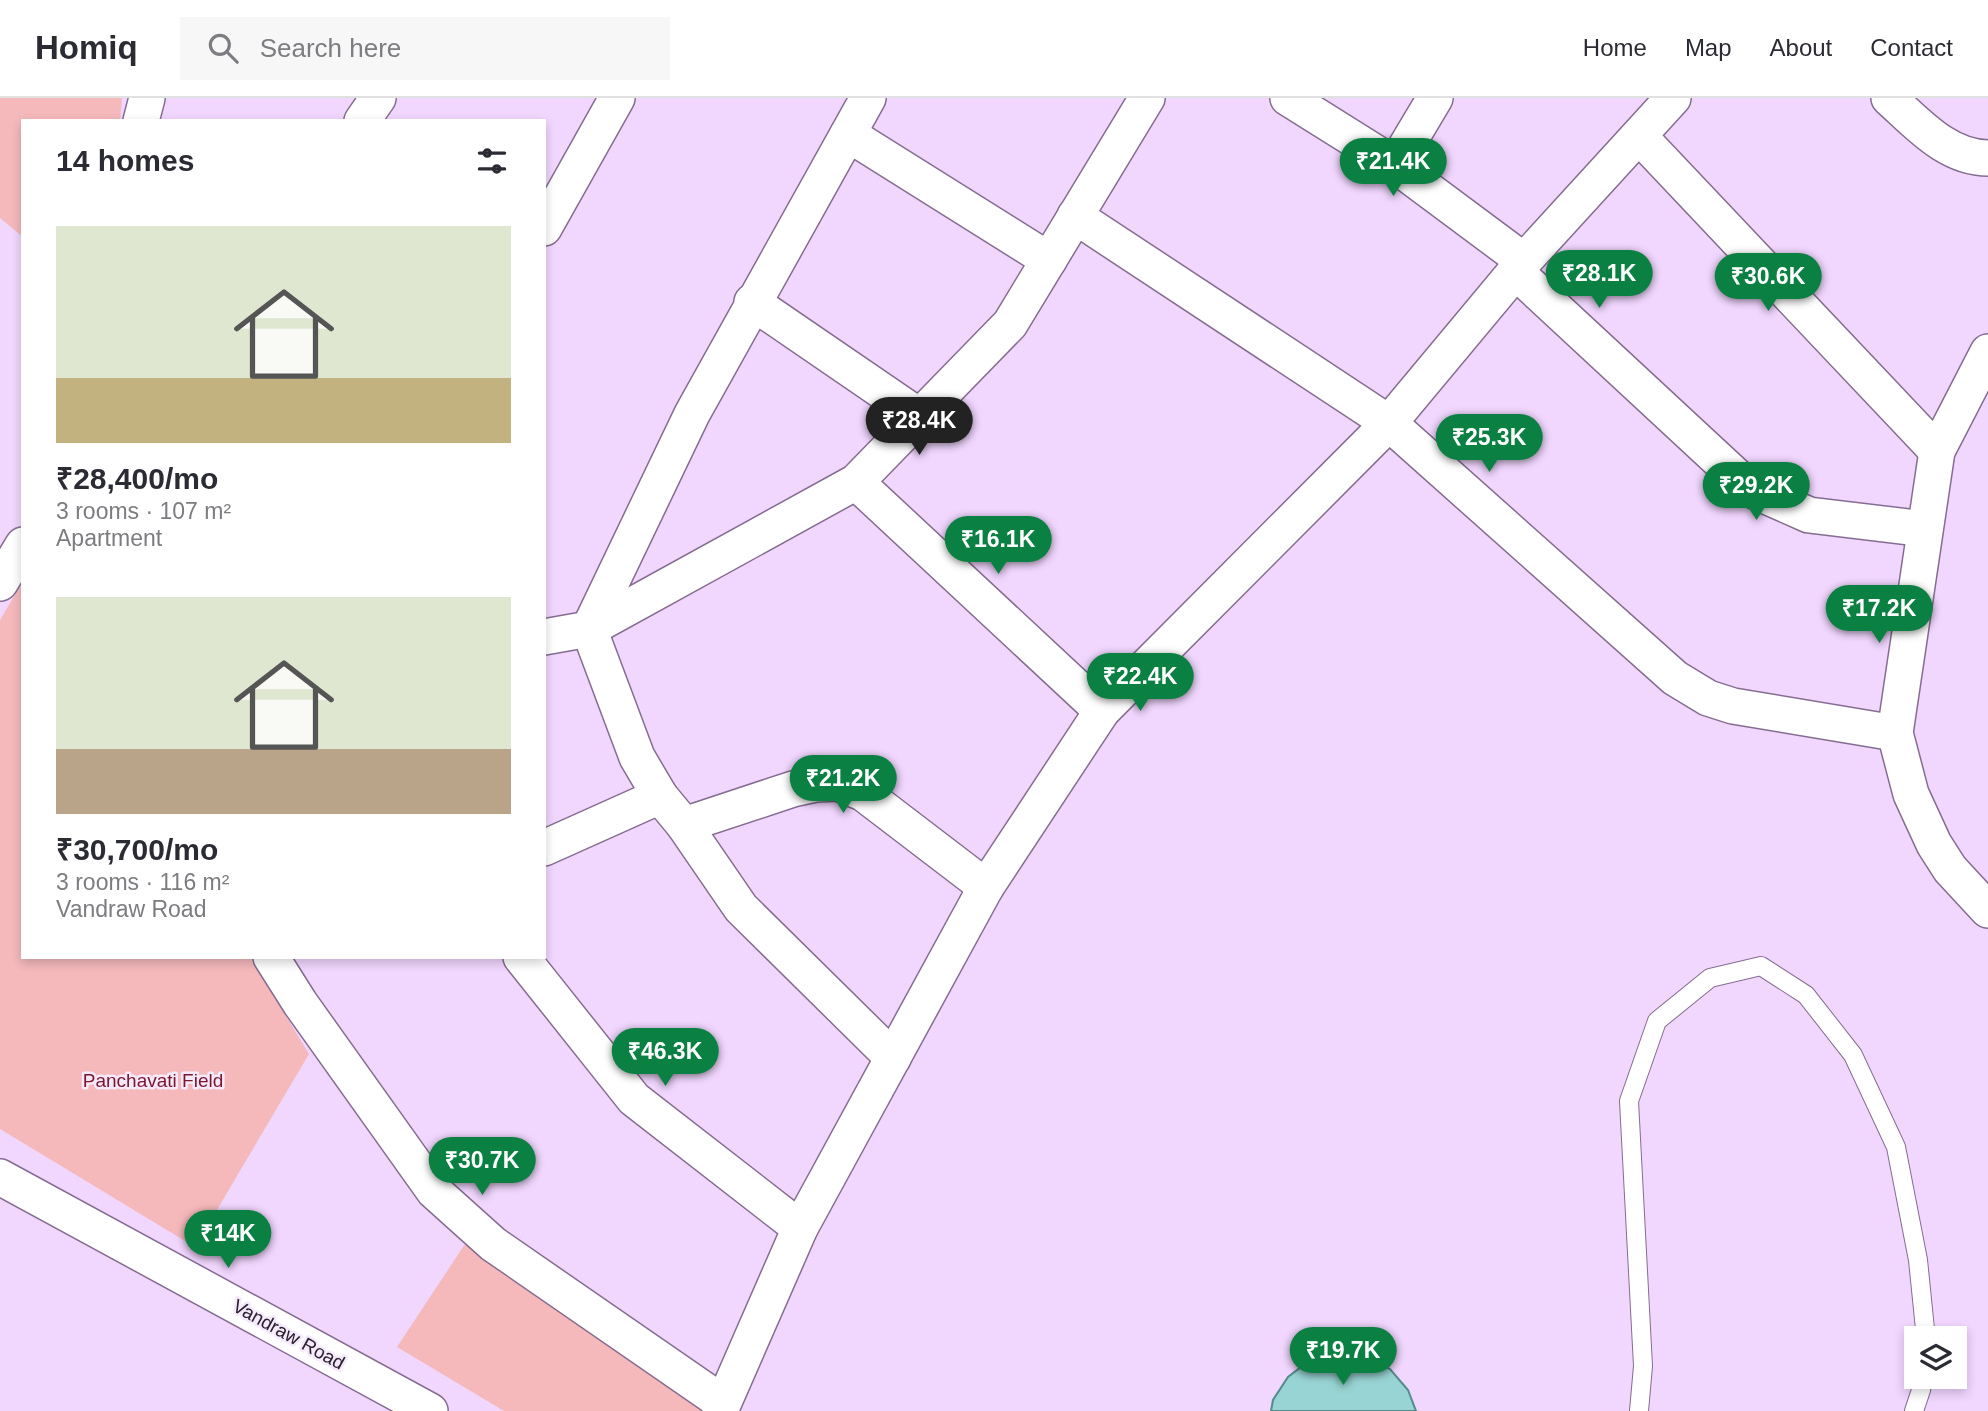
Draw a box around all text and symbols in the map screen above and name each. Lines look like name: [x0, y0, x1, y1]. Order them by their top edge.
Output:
search box: [180, 17, 670, 80]
text: Homiq: [35, 29, 138, 66]
icon: search: [204, 29, 242, 67]
text: Search here: [260, 33, 401, 63]
text: Home: [1583, 34, 1647, 61]
text: Map: [1685, 34, 1732, 61]
text: About: [1770, 34, 1832, 61]
text: Contact: [1870, 34, 1953, 61]
pin: ₹21.4K: [1336, 139, 1450, 198]
icon: filters: [473, 142, 511, 180]
text: 14 homes: [56, 144, 194, 177]
text: ₹21.4K: [1356, 148, 1430, 174]
pin: ₹28.1K: [1542, 250, 1656, 310]
pin: ₹30.6K: [1711, 254, 1825, 313]
text: ₹28.1K: [1562, 260, 1636, 286]
text: ₹30.6K: [1731, 263, 1805, 289]
icon: home: [221, 271, 347, 397]
pin: ₹28.4K: [862, 398, 976, 457]
text: ₹28.4K: [882, 407, 956, 433]
pin: ₹25.3K: [1432, 414, 1546, 474]
text: ₹25.3K: [1452, 424, 1526, 450]
text: ₹28,400/mo: [56, 462, 218, 495]
pin: ₹29.2K: [1699, 462, 1813, 522]
text: ₹29.2K: [1719, 472, 1793, 498]
text: 3 rooms · 107 m²: [56, 498, 231, 524]
pin: ₹16.1K: [941, 517, 1055, 576]
text: Apartment: [56, 525, 162, 551]
text: ₹16.1K: [961, 526, 1035, 552]
pin: ₹17.2K: [1822, 586, 1936, 645]
text: ₹17.2K: [1842, 595, 1916, 621]
icon: home: [221, 642, 347, 768]
pin: ₹22.4K: [1083, 654, 1197, 713]
text: ₹22.4K: [1103, 663, 1177, 689]
pin: ₹21.2K: [786, 756, 900, 815]
text: ₹21.2K: [806, 765, 880, 791]
text: ₹30,700/mo: [56, 833, 218, 866]
text: 3 rooms · 116 m²: [56, 869, 229, 895]
text: Vandraw Road: [56, 896, 206, 922]
pin: ₹46.3K: [608, 1028, 722, 1088]
text: ₹46.3K: [628, 1038, 702, 1064]
park label: Panchavati Field: [83, 1070, 223, 1091]
pin: ₹30.7K: [425, 1138, 539, 1197]
text: ₹30.7K: [445, 1147, 519, 1173]
pin: ₹14K: [187, 1210, 269, 1270]
text: ₹14K: [200, 1220, 256, 1246]
street label: Vandraw Road: [229, 1295, 348, 1374]
map controls: [1904, 1326, 1967, 1389]
button: layers: [1904, 1326, 1967, 1389]
pin: ₹19.7K: [1286, 1328, 1400, 1387]
text: ₹19.7K: [1306, 1337, 1380, 1363]

